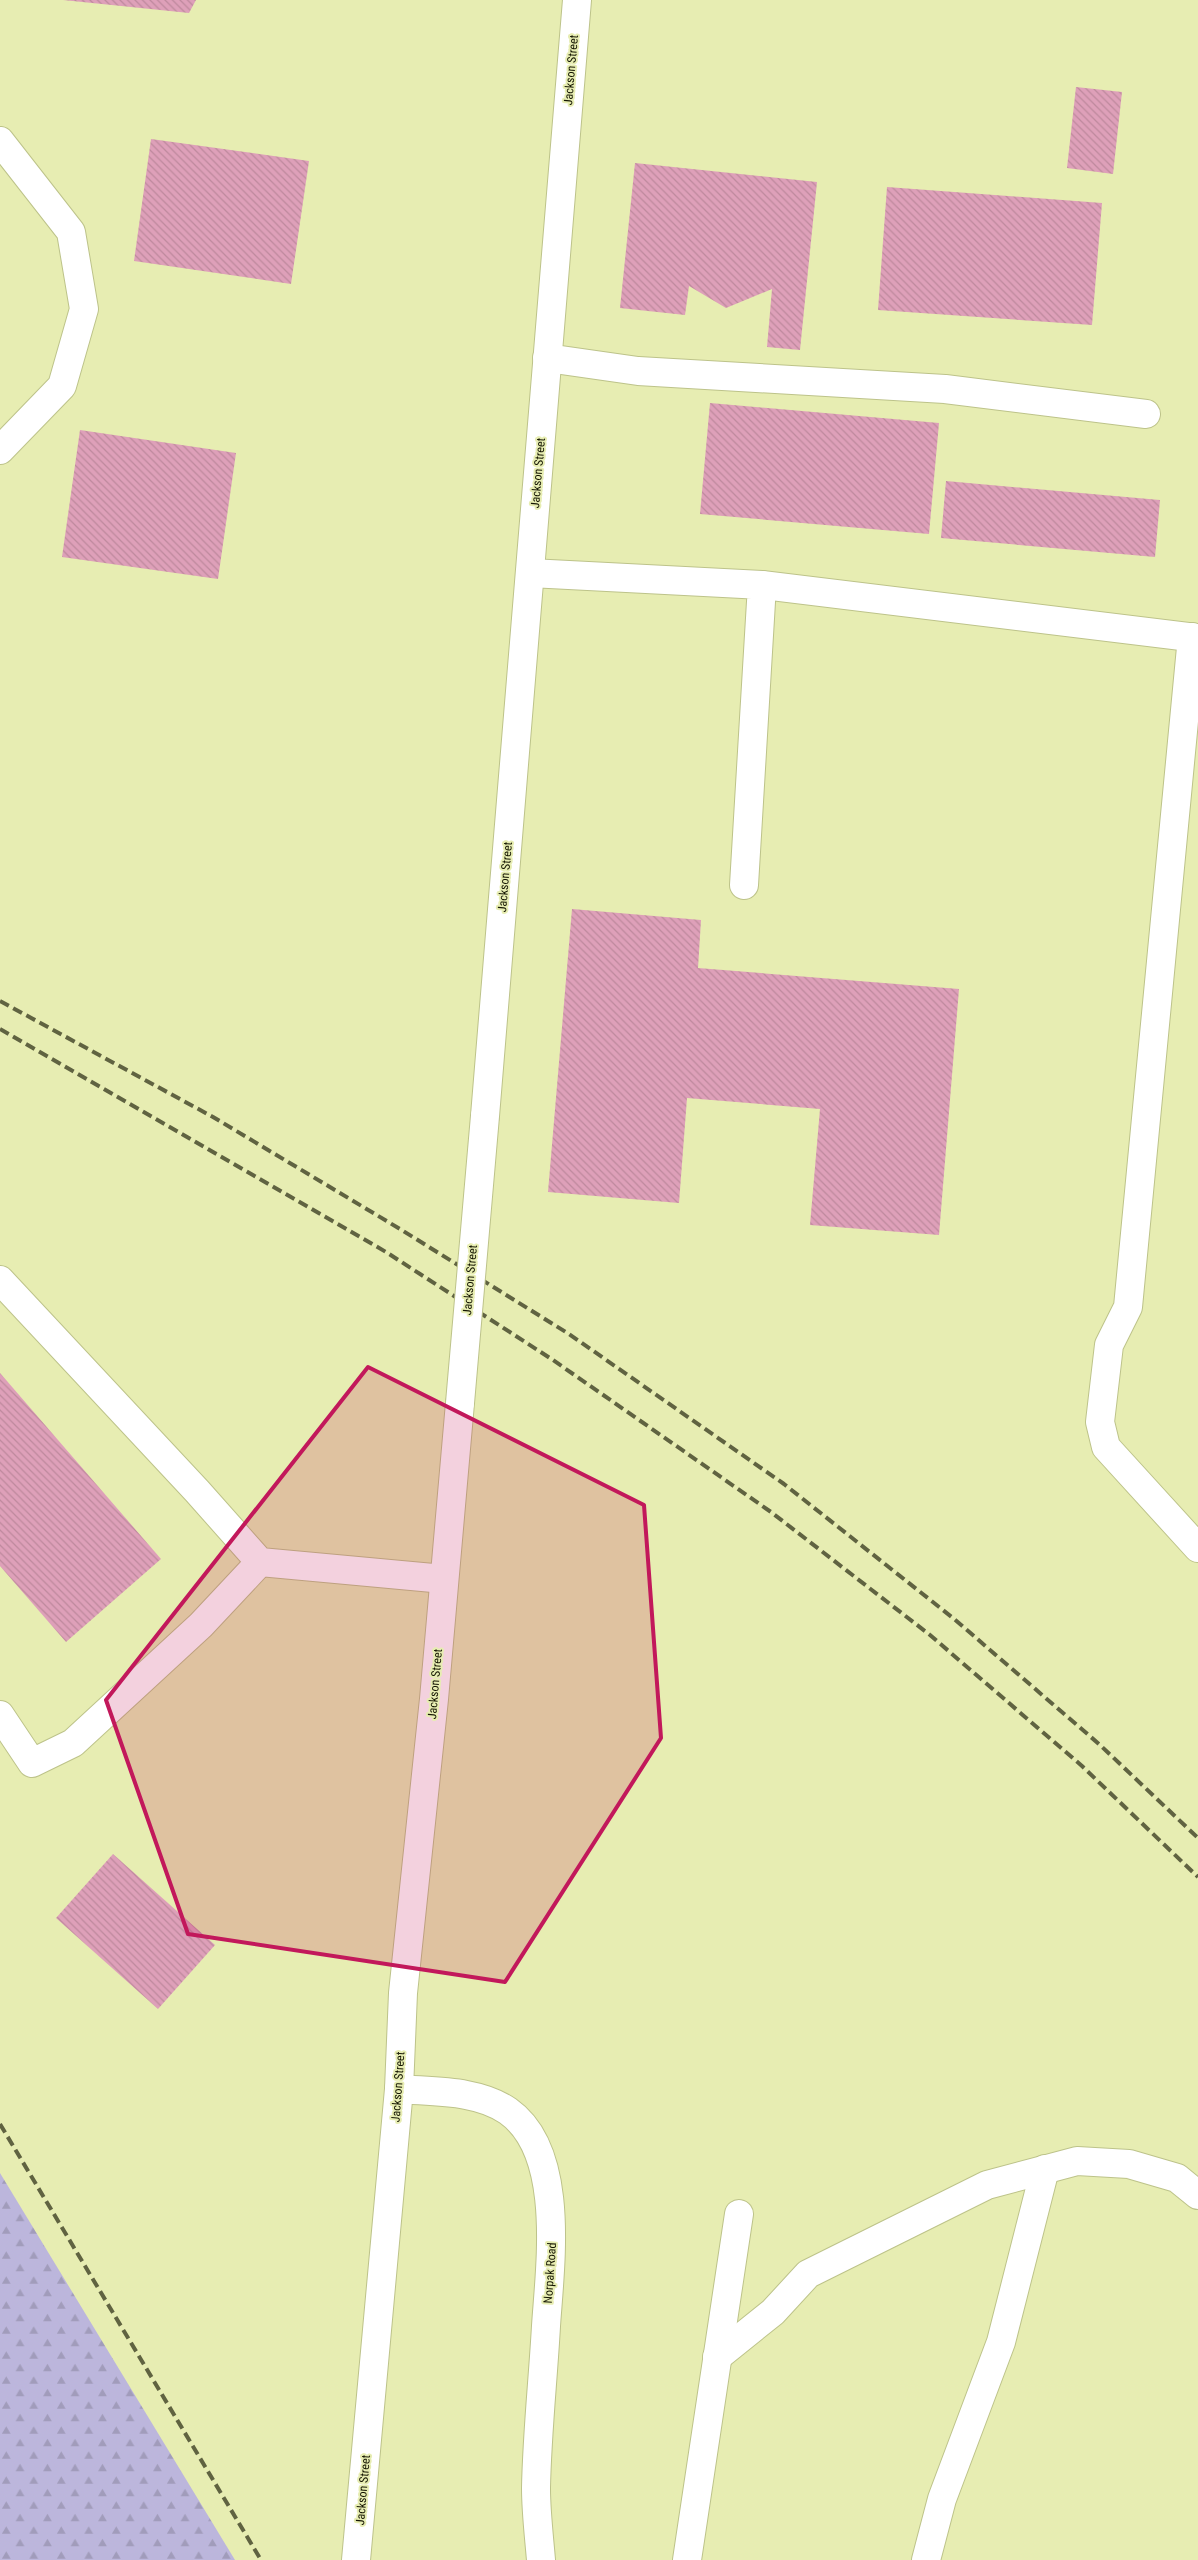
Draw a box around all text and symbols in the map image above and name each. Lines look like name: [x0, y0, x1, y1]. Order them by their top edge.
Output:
street label: Jackson Street: [561, 34, 581, 106]
street label: Jackson Street: [528, 437, 548, 509]
street label: Jackson Street: [495, 841, 515, 913]
street label: Jackson Street: [460, 1244, 480, 1316]
street label: Jackson Street: [425, 1648, 445, 1720]
street label: Jackson Street: [389, 2051, 407, 2123]
street label: Norpak Road: [541, 2242, 559, 2304]
street label: Jackson Street: [353, 2454, 373, 2526]

